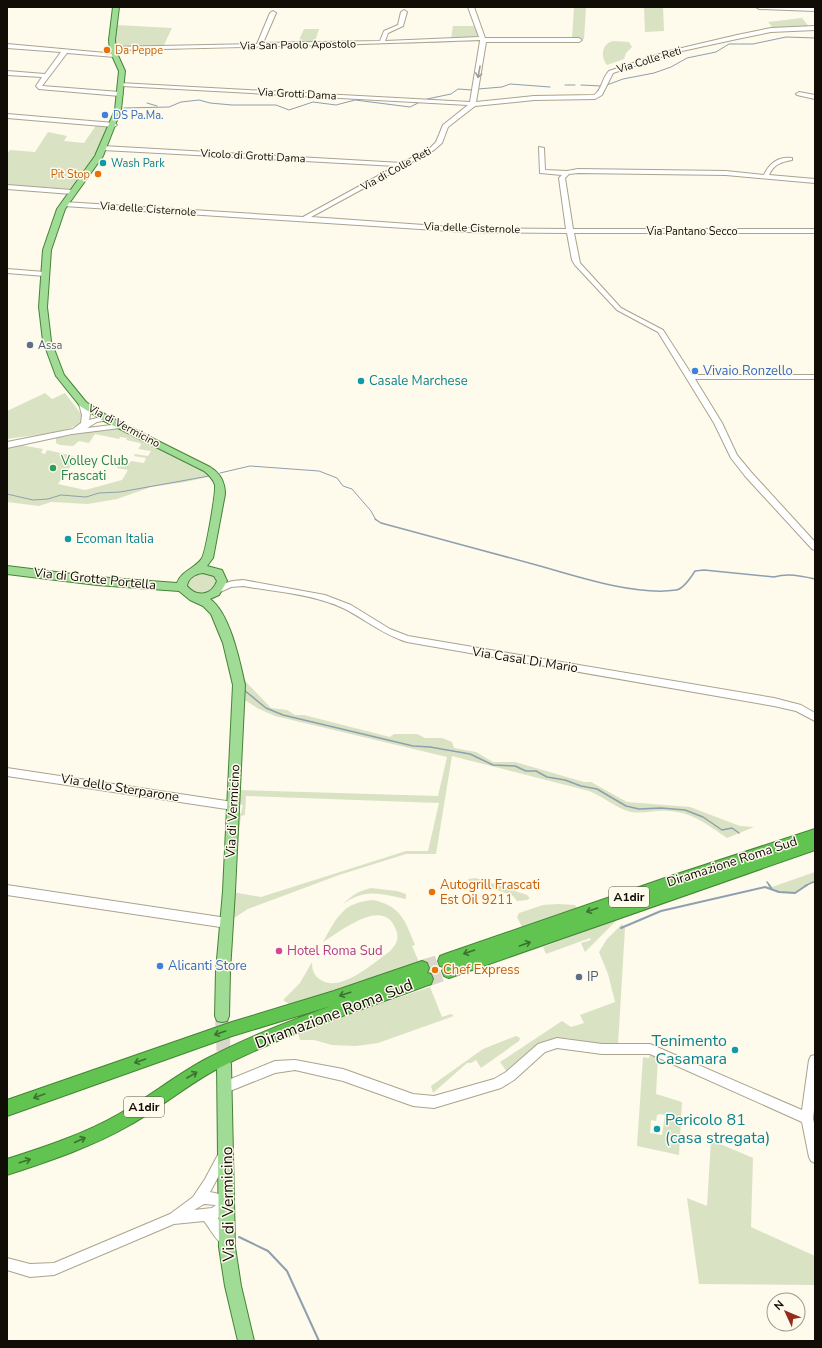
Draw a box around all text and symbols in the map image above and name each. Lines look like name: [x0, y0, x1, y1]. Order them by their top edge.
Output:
street label: Via San Paolo Apostolo: [239, 36, 356, 54]
place label: Da Peppe: [115, 43, 163, 58]
street label: Via Colle Reti: [614, 43, 683, 77]
marker: Da Peppe: [102, 45, 112, 55]
one-way arrow: [474, 65, 482, 78]
street label: Via Grotti Dama: [256, 84, 337, 104]
place label: DS Pa.Ma.: [113, 108, 164, 123]
marker: DS Pa.Ma.: [100, 110, 110, 120]
street label: Via di Colle Reti: [357, 143, 434, 195]
street label: Vicolo di Grotti Dama: [199, 146, 306, 166]
place label: Wash Park: [111, 156, 165, 171]
marker: Wash Park: [98, 158, 108, 168]
place label: Pit Stop: [51, 167, 90, 182]
marker: Pit Stop: [93, 169, 103, 179]
street label: Via delle Cisternole: [98, 198, 197, 220]
street label: Via delle Cisternole: [423, 219, 521, 237]
street label: Via Pantano Secco: [645, 224, 738, 239]
place label: Assa: [38, 338, 63, 353]
marker: Assa: [25, 340, 35, 350]
place label: Vivaio Ronzello: [702, 362, 793, 380]
marker: Vivaio Ronzello: [690, 366, 700, 376]
place label: Casale Marchese: [369, 372, 468, 390]
marker: Casale Marchese: [356, 376, 366, 386]
street label: Via di Vermicino: [85, 400, 163, 451]
place label: Volley Club Frascati: [60, 452, 128, 485]
marker: Volley Club Frascati: [48, 463, 58, 473]
place label: Ecoman Italia: [76, 530, 154, 548]
marker: Ecoman Italia: [63, 534, 73, 544]
street label: Via di Grotte Portella: [32, 564, 157, 594]
street label: Via Casal Di Mario: [470, 643, 579, 677]
street label: Via di Vermicino: [222, 764, 244, 859]
street label: Via dello Sterparone: [59, 770, 180, 806]
street label: Diramazione Roma Sud: [665, 832, 799, 892]
place label: Autogrill Frascati Est Oil 9211: [440, 876, 540, 909]
marker: Autogrill Frascati Est Oil 9211: [427, 887, 437, 897]
road number: A1dir: [609, 887, 649, 907]
one-way arrow: [587, 906, 599, 914]
one-way arrow: [519, 940, 531, 948]
place label: Hotel Roma Sud: [287, 942, 383, 960]
marker: Hotel Roma Sud: [274, 946, 284, 956]
one-way arrow: [464, 949, 476, 957]
place label: Alicanti Store: [168, 957, 247, 975]
marker: Alicanti Store: [155, 961, 165, 971]
place label: Chef Express: [443, 961, 520, 979]
marker: Chef Express: [430, 965, 440, 975]
place label: IP: [587, 968, 599, 986]
marker: IP: [574, 972, 584, 982]
street label: Diramazione Roma Sud: [252, 974, 416, 1054]
one-way arrow: [339, 991, 351, 999]
one-way arrow: [213, 1030, 226, 1037]
place label: Tenimento Casamara: [652, 1030, 727, 1070]
marker: Tenimento Casamara: [730, 1045, 740, 1055]
one-way arrow: [134, 1057, 146, 1065]
one-way arrow: [186, 1071, 198, 1079]
one-way arrow: [33, 1093, 46, 1100]
road number: A1dir: [124, 1097, 164, 1117]
place label: Pericolo 81 (casa stregata): [665, 1109, 770, 1149]
marker: Pericolo 81 (casa stregata): [652, 1124, 662, 1134]
one-way arrow: [73, 1136, 85, 1144]
street label: Via di Vermicino: [216, 1146, 240, 1263]
one-way arrow: [19, 1157, 32, 1164]
north arrow: [766, 1292, 806, 1332]
text: N: [771, 1297, 787, 1314]

